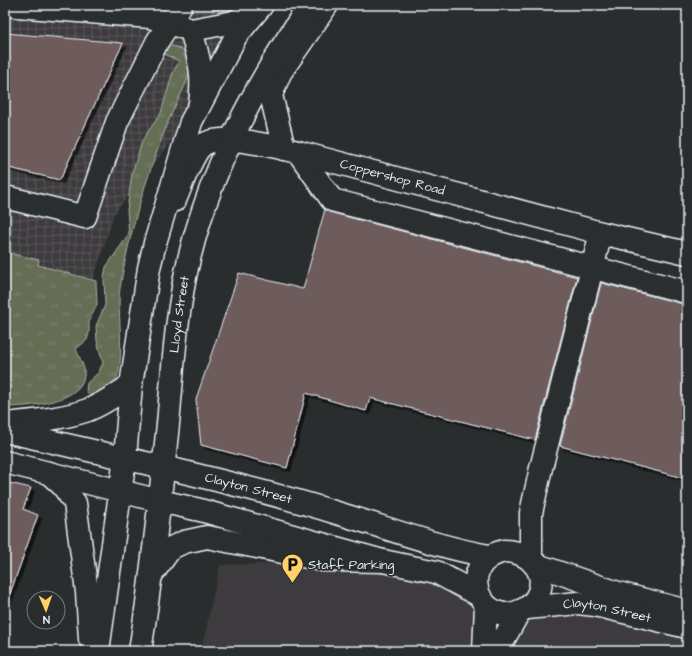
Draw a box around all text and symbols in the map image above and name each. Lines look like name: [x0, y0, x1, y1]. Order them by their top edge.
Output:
street label: Coppershop Road: [338, 155, 447, 200]
street label: Lloyd Street: [165, 274, 194, 354]
street label: Clayton Street: [203, 468, 295, 508]
parking icon: Staff Parking: [279, 552, 305, 585]
place label: Staff Parking: [308, 556, 394, 575]
north arrow: [26, 590, 66, 630]
street label: Clayton Street: [562, 594, 654, 627]
text: N: [43, 612, 50, 627]

